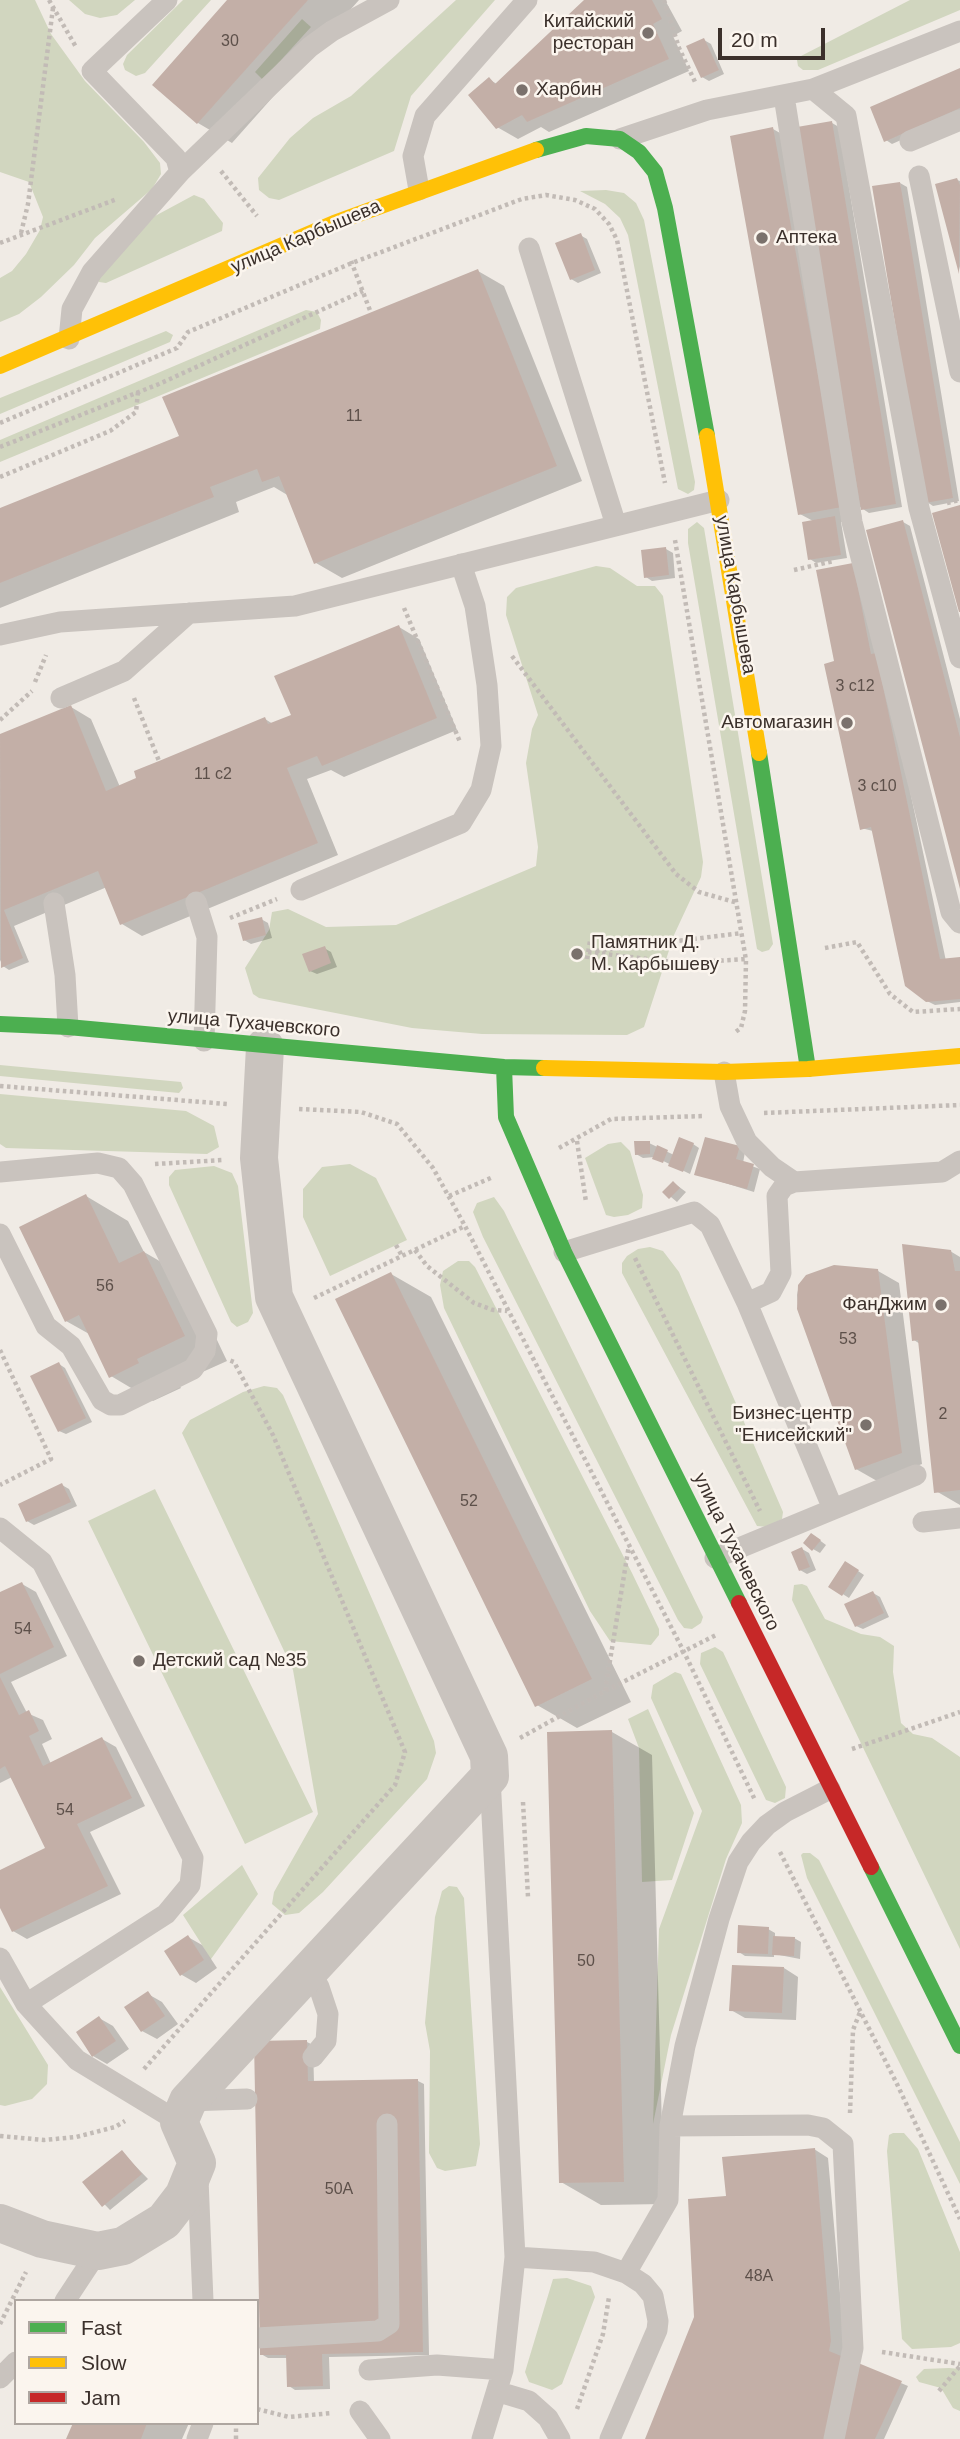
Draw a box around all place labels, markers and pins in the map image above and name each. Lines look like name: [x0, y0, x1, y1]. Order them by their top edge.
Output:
place label: Китайский ресторан: [544, 11, 634, 55]
marker: Китайский ресторан: [640, 25, 656, 41]
place label: Харбин: [536, 79, 602, 101]
marker: Харбин: [514, 82, 530, 98]
place label: Аптека: [776, 227, 837, 249]
marker: Аптека: [754, 230, 770, 246]
place label: Автомагазин: [721, 712, 833, 734]
marker: Автомагазин: [839, 715, 855, 731]
place label: Памятник Д. М. Карбышеву: [591, 932, 719, 976]
marker: Памятник Д. М. Карбышеву: [569, 946, 585, 962]
place label: ФанДжим: [842, 1294, 927, 1316]
marker: ФанДжим: [933, 1297, 949, 1313]
place label: Бизнес-центр "Енисейский": [732, 1403, 852, 1447]
marker: Бизнес-центр "Енисейский": [858, 1417, 874, 1433]
place label: Детский сад №35: [153, 1650, 307, 1672]
marker: Детский сад №35: [131, 1653, 147, 1669]

